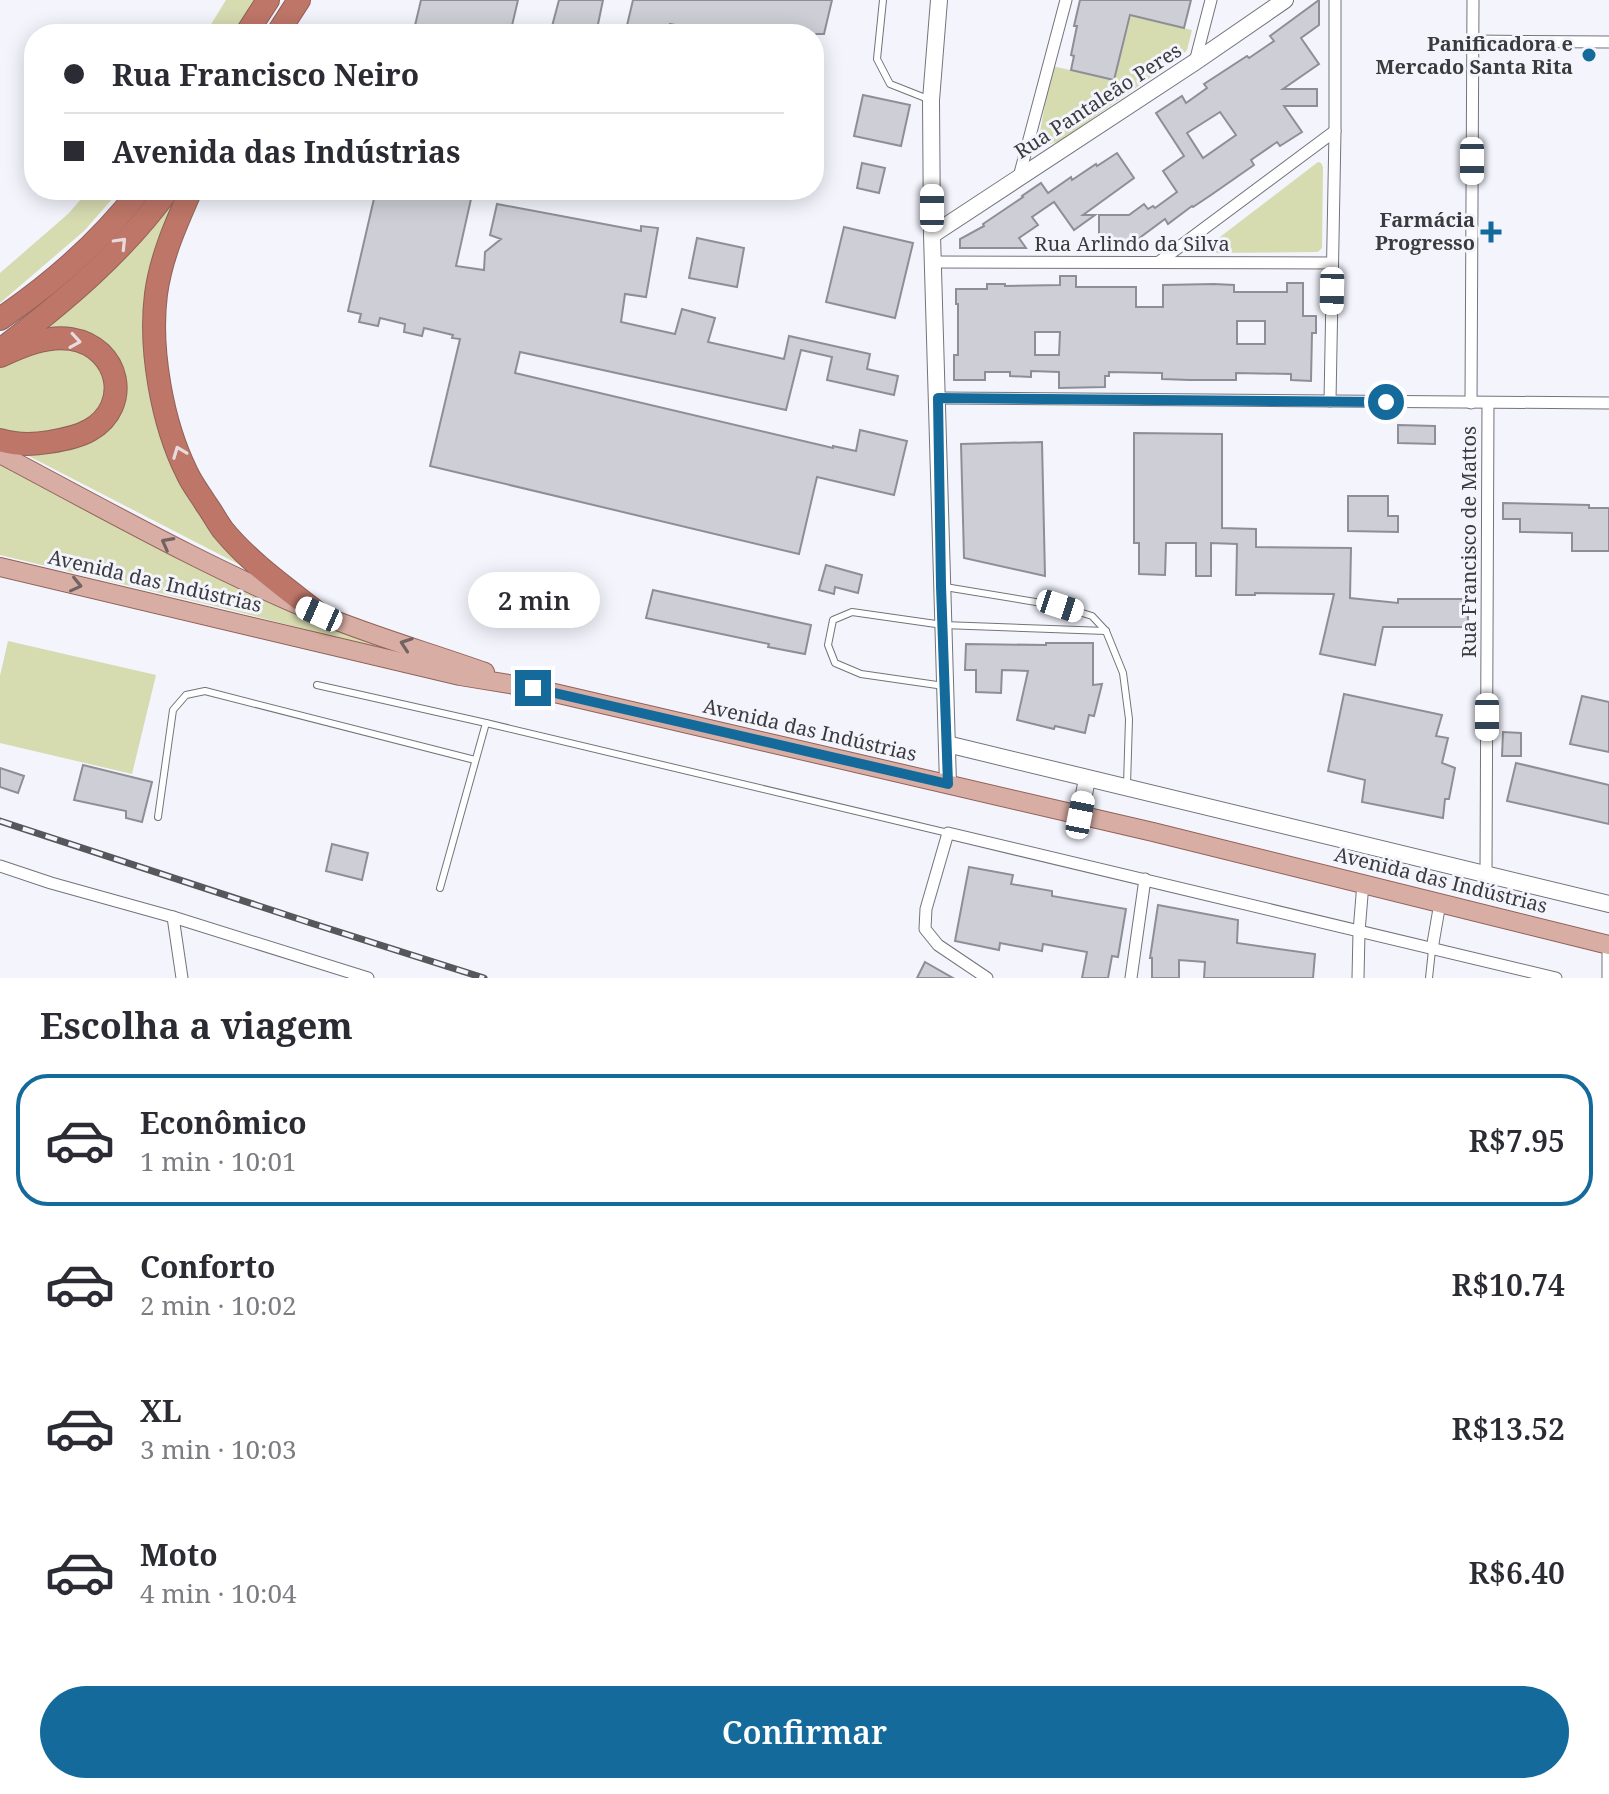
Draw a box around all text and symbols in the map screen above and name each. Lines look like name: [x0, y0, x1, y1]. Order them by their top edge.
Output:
place label: Panificadora e Mercado Santa Rita: [1375, 30, 1573, 80]
street label: Rua Pantaleão Peres: [1009, 37, 1186, 165]
marker: Panificadora e Mercado Santa Rita: [1580, 46, 1598, 64]
text: Rua Francisco Neiro: [112, 54, 419, 95]
text: Avenida das Indústrias: [112, 131, 460, 172]
car: [1460, 137, 1484, 185]
car: [920, 184, 944, 232]
place label: Farmácia Progresso: [1375, 206, 1475, 256]
marker: Farmácia Progresso: [1482, 223, 1500, 241]
street label: Rua Arlindo da Silva: [1034, 230, 1230, 257]
one-way arrow: [112, 238, 127, 252]
car: [1320, 267, 1344, 315]
one-way arrow: [68, 332, 81, 349]
route start: [1368, 384, 1404, 420]
street label: Rua Francisco de Mattos: [1455, 426, 1482, 658]
one-way arrow: [172, 446, 189, 460]
one-way arrow: [162, 537, 176, 553]
street label: Avenida das Indústrias: [46, 543, 265, 618]
callout: 2 min: [467, 572, 599, 628]
one-way arrow: [68, 576, 82, 593]
text: 2 min: [498, 582, 570, 618]
car: [1033, 587, 1087, 625]
car: [292, 593, 346, 635]
one-way arrow: [400, 638, 414, 654]
route end: [515, 670, 551, 706]
street label: Avenida das Indústrias: [701, 692, 920, 767]
car: [1475, 693, 1499, 741]
car: [1064, 789, 1096, 841]
street label: Avenida das Indústrias: [1332, 840, 1550, 919]
text: Escolha a viagem: [40, 1001, 353, 1050]
text: Econômico: [140, 1102, 307, 1143]
icon: car: [44, 1104, 116, 1176]
text: R$7.95: [1468, 1120, 1565, 1161]
text: 1 min · 10:01: [140, 1143, 297, 1179]
text: Conforto: [140, 1246, 275, 1287]
icon: car: [44, 1248, 116, 1320]
text: R$10.74: [1452, 1264, 1565, 1305]
text: 2 min · 10:02: [140, 1287, 297, 1323]
text: XL: [140, 1390, 182, 1431]
icon: car: [44, 1392, 116, 1464]
text: R$13.52: [1452, 1408, 1565, 1449]
text: 3 min · 10:03: [140, 1431, 297, 1467]
text: Moto: [140, 1534, 218, 1575]
icon: car: [44, 1536, 116, 1608]
text: R$6.40: [1468, 1552, 1565, 1593]
text: 4 min · 10:04: [140, 1575, 297, 1611]
button: Confirmar: [40, 1686, 1569, 1778]

